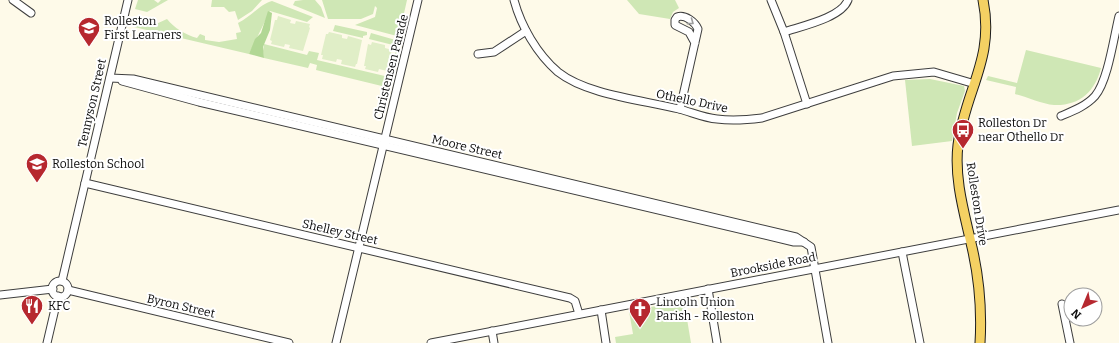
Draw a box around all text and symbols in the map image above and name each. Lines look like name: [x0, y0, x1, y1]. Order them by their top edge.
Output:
street label: Christensen Parade: [371, 13, 411, 121]
place label: Rolleston First Learners: [104, 14, 182, 42]
school or university icon: Rolleston First Learners: [76, 15, 102, 48]
one-way arrow: [687, 17, 694, 25]
street label: Tennyson Street: [75, 57, 109, 149]
street label: Othello Drive: [655, 87, 729, 115]
place label: Rolleston Dr near Othello Dr: [978, 116, 1064, 144]
bus stop icon: Rolleston Dr near Othello Dr: [950, 117, 976, 150]
street label: Moore Street: [430, 132, 504, 162]
school or university icon: Rolleston School: [24, 151, 50, 184]
place label: Rolleston School: [52, 157, 145, 171]
street label: Rolleston Drive: [963, 161, 991, 247]
street label: Shelley Street: [301, 217, 380, 248]
street label: Brookside Road: [729, 250, 817, 280]
north arrow: [1063, 287, 1103, 327]
street label: Byron Street: [146, 291, 217, 321]
restaurant icon: KFC: [19, 293, 45, 326]
place label: Lincoln Union Parish - Rolleston: [656, 295, 754, 323]
church icon: Lincoln Union Parish - Rolleston: [627, 296, 653, 329]
place label: KFC: [48, 299, 71, 313]
text: N: [1068, 306, 1084, 321]

